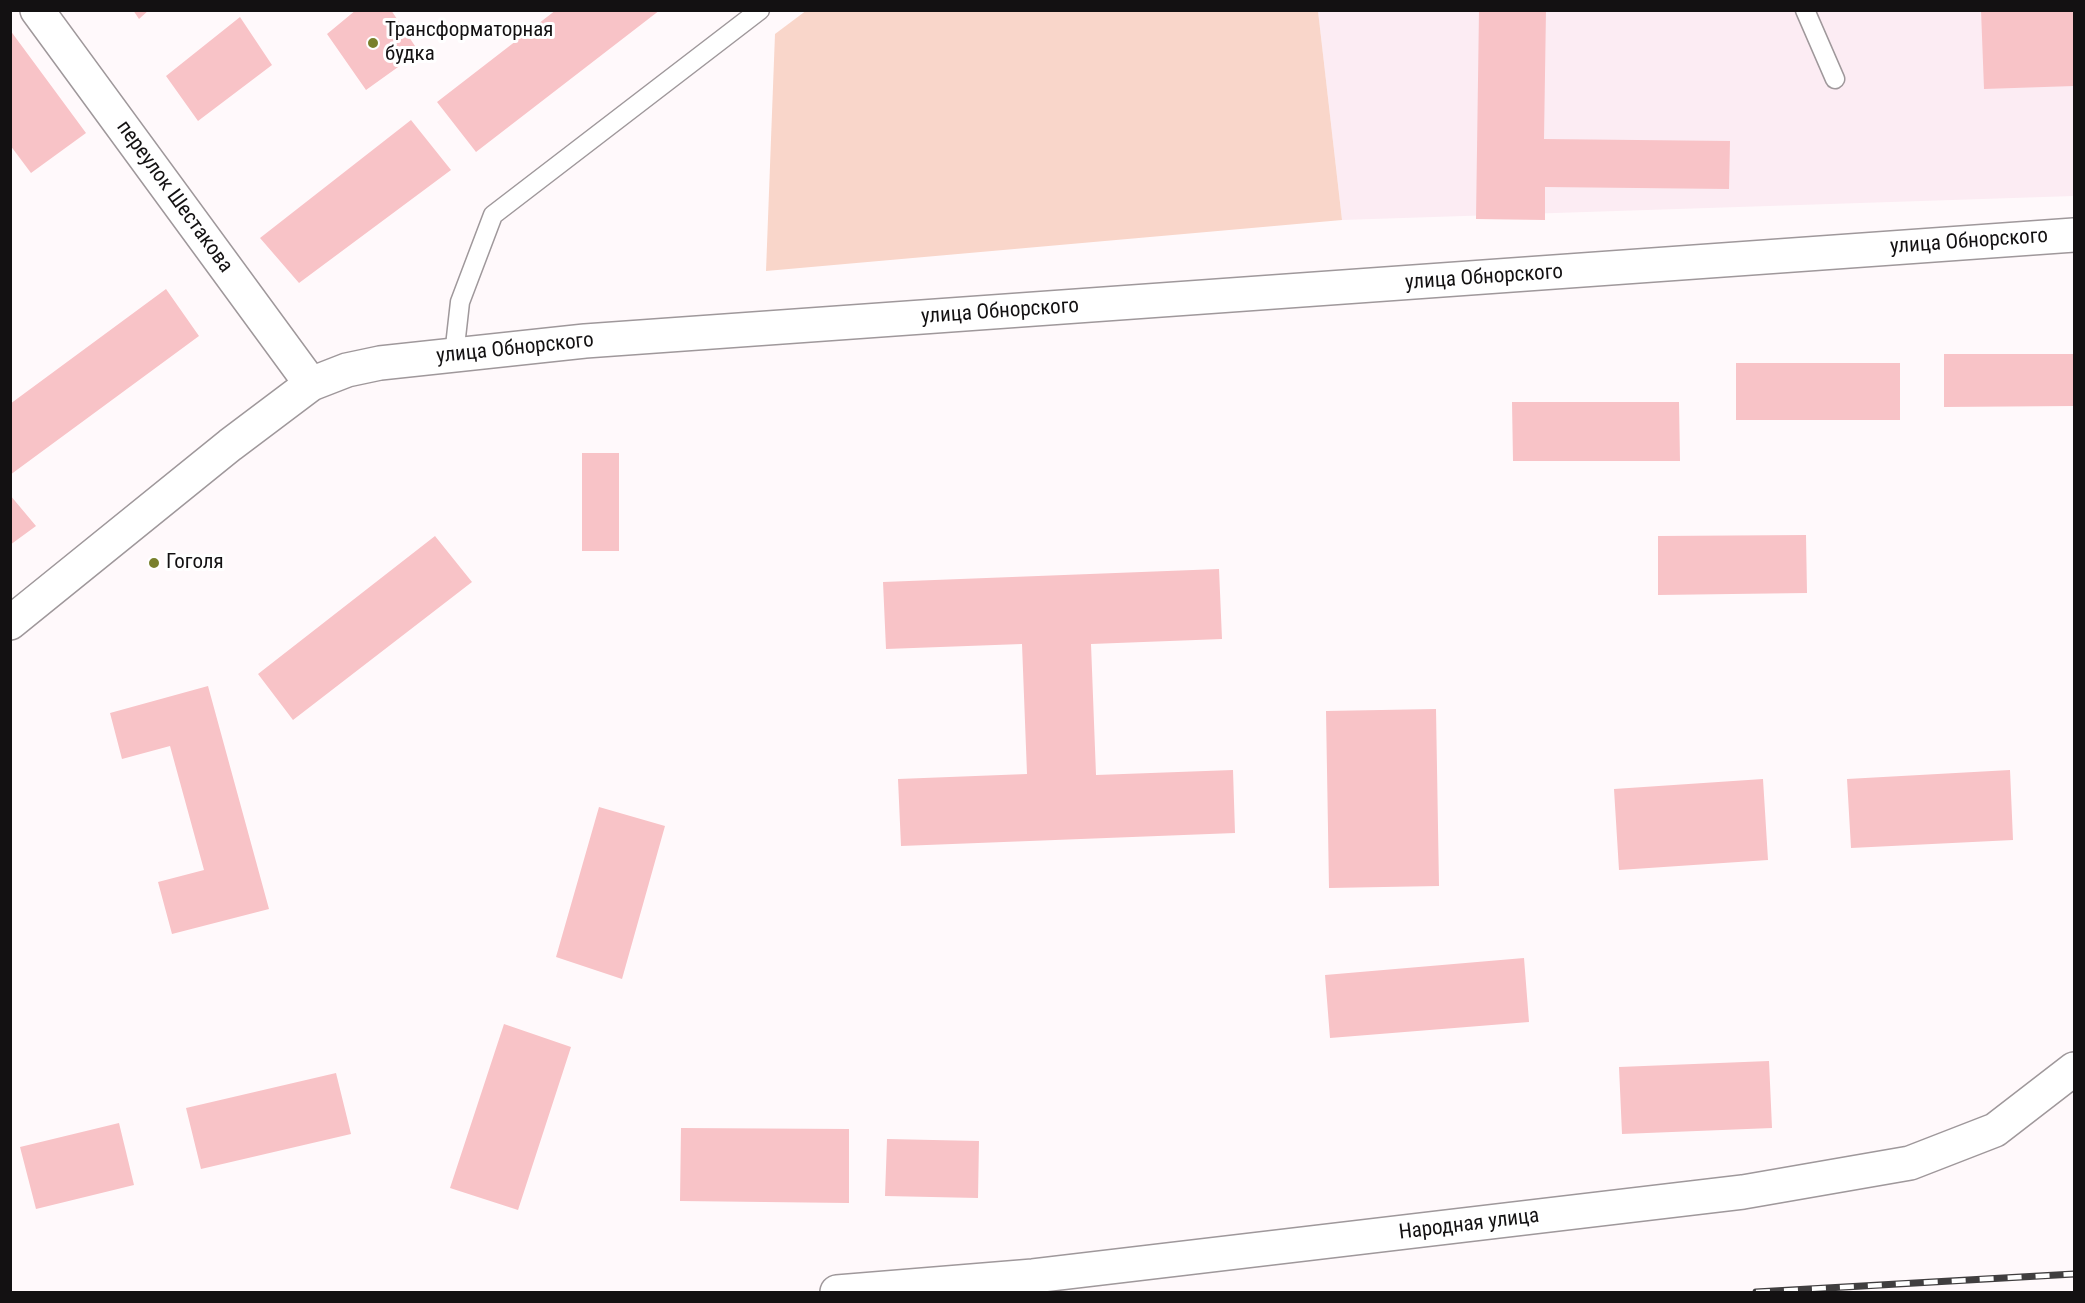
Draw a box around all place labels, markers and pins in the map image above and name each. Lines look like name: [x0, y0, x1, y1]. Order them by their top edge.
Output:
place label: Трансформаторная будка: [385, 18, 553, 68]
marker: Трансформаторная будка: [366, 36, 380, 50]
place label: Гоголя: [166, 550, 224, 576]
marker: Гоголя: [147, 556, 161, 570]

